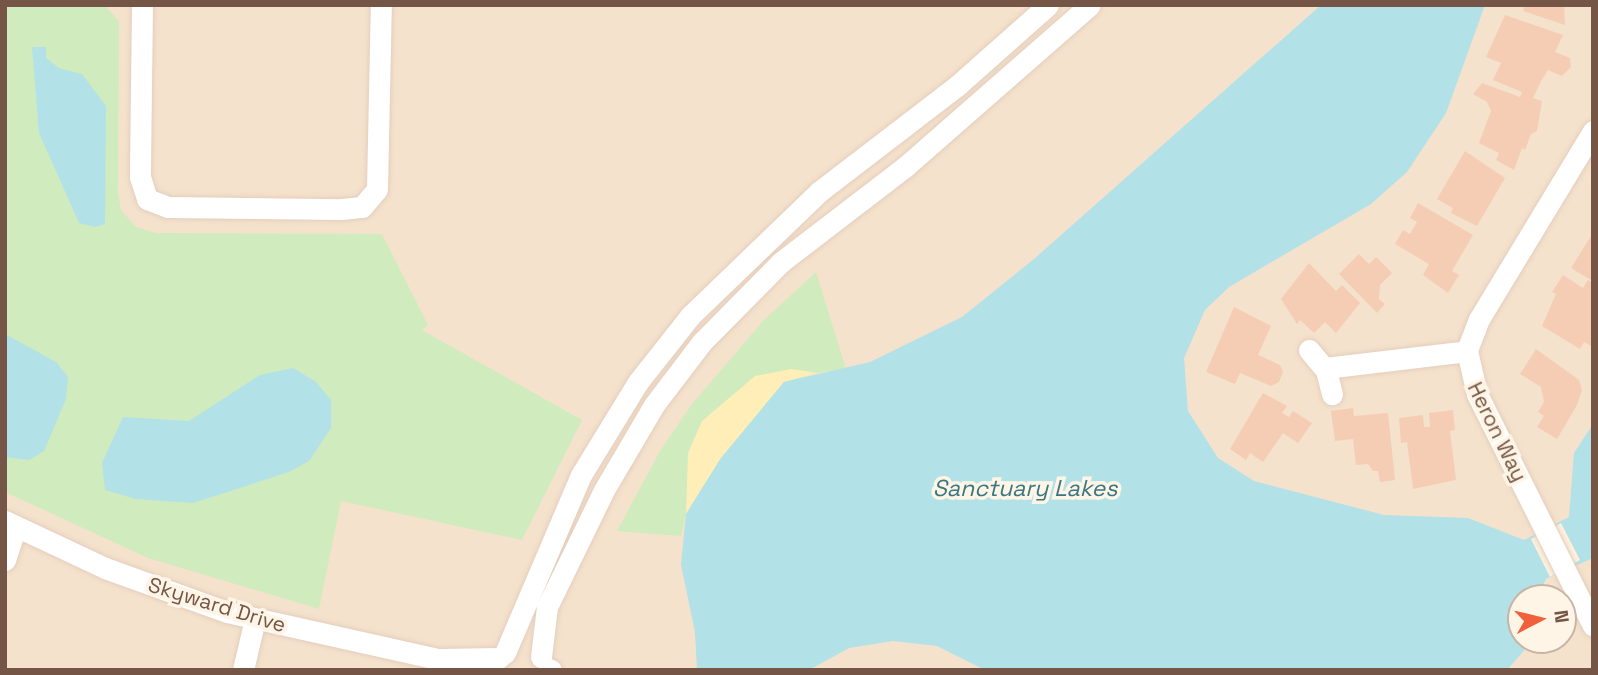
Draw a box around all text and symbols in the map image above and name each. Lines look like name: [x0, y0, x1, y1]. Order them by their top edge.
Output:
street label: Heron Way: [1462, 378, 1532, 486]
water label: Sanctuary Lakes: [933, 474, 1117, 502]
street label: Skyward Drive: [145, 572, 289, 638]
north arrow: [1507, 584, 1577, 654]
text: N: [1548, 609, 1575, 624]

